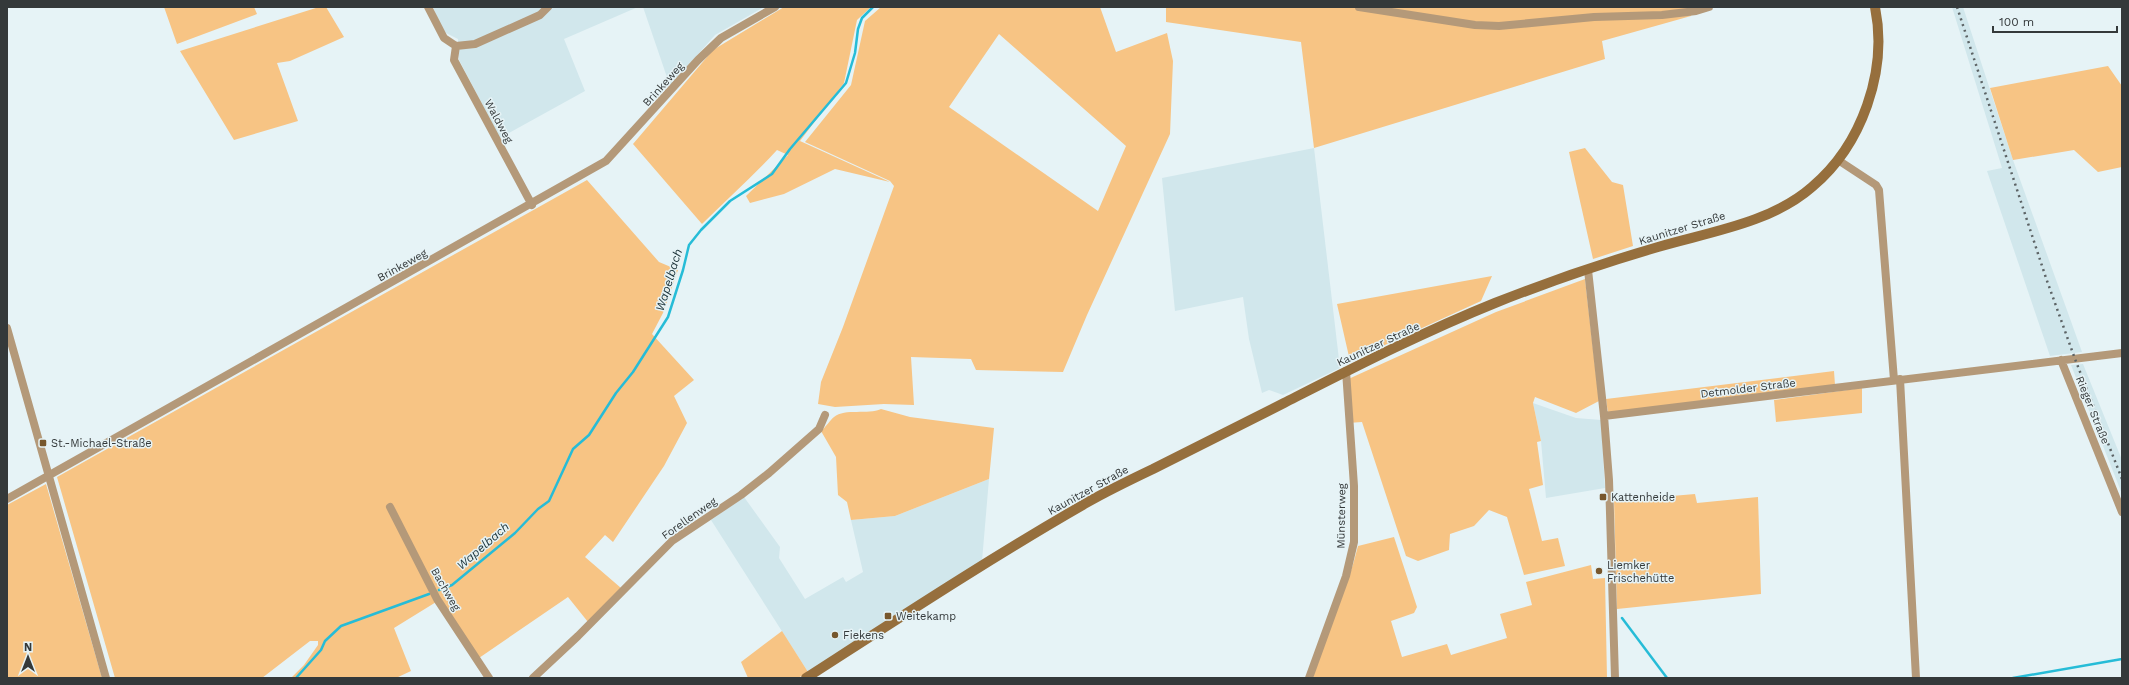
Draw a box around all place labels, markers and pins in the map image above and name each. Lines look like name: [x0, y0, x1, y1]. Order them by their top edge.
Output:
place label: St.-Michael-Straße: [51, 437, 152, 450]
marker: St.-Michael-Straße: [38, 438, 48, 448]
place label: Kattenheide: [1611, 491, 1675, 504]
marker: Kattenheide: [1598, 492, 1608, 502]
place label: Liemker Frischehütte: [1607, 559, 1674, 585]
marker: Liemker Frischehütte: [1594, 566, 1604, 576]
place label: Weitekamp: [896, 610, 956, 623]
marker: Weitekamp: [883, 611, 893, 621]
place label: Fiekens: [843, 629, 884, 642]
marker: Fiekens: [830, 630, 840, 640]

